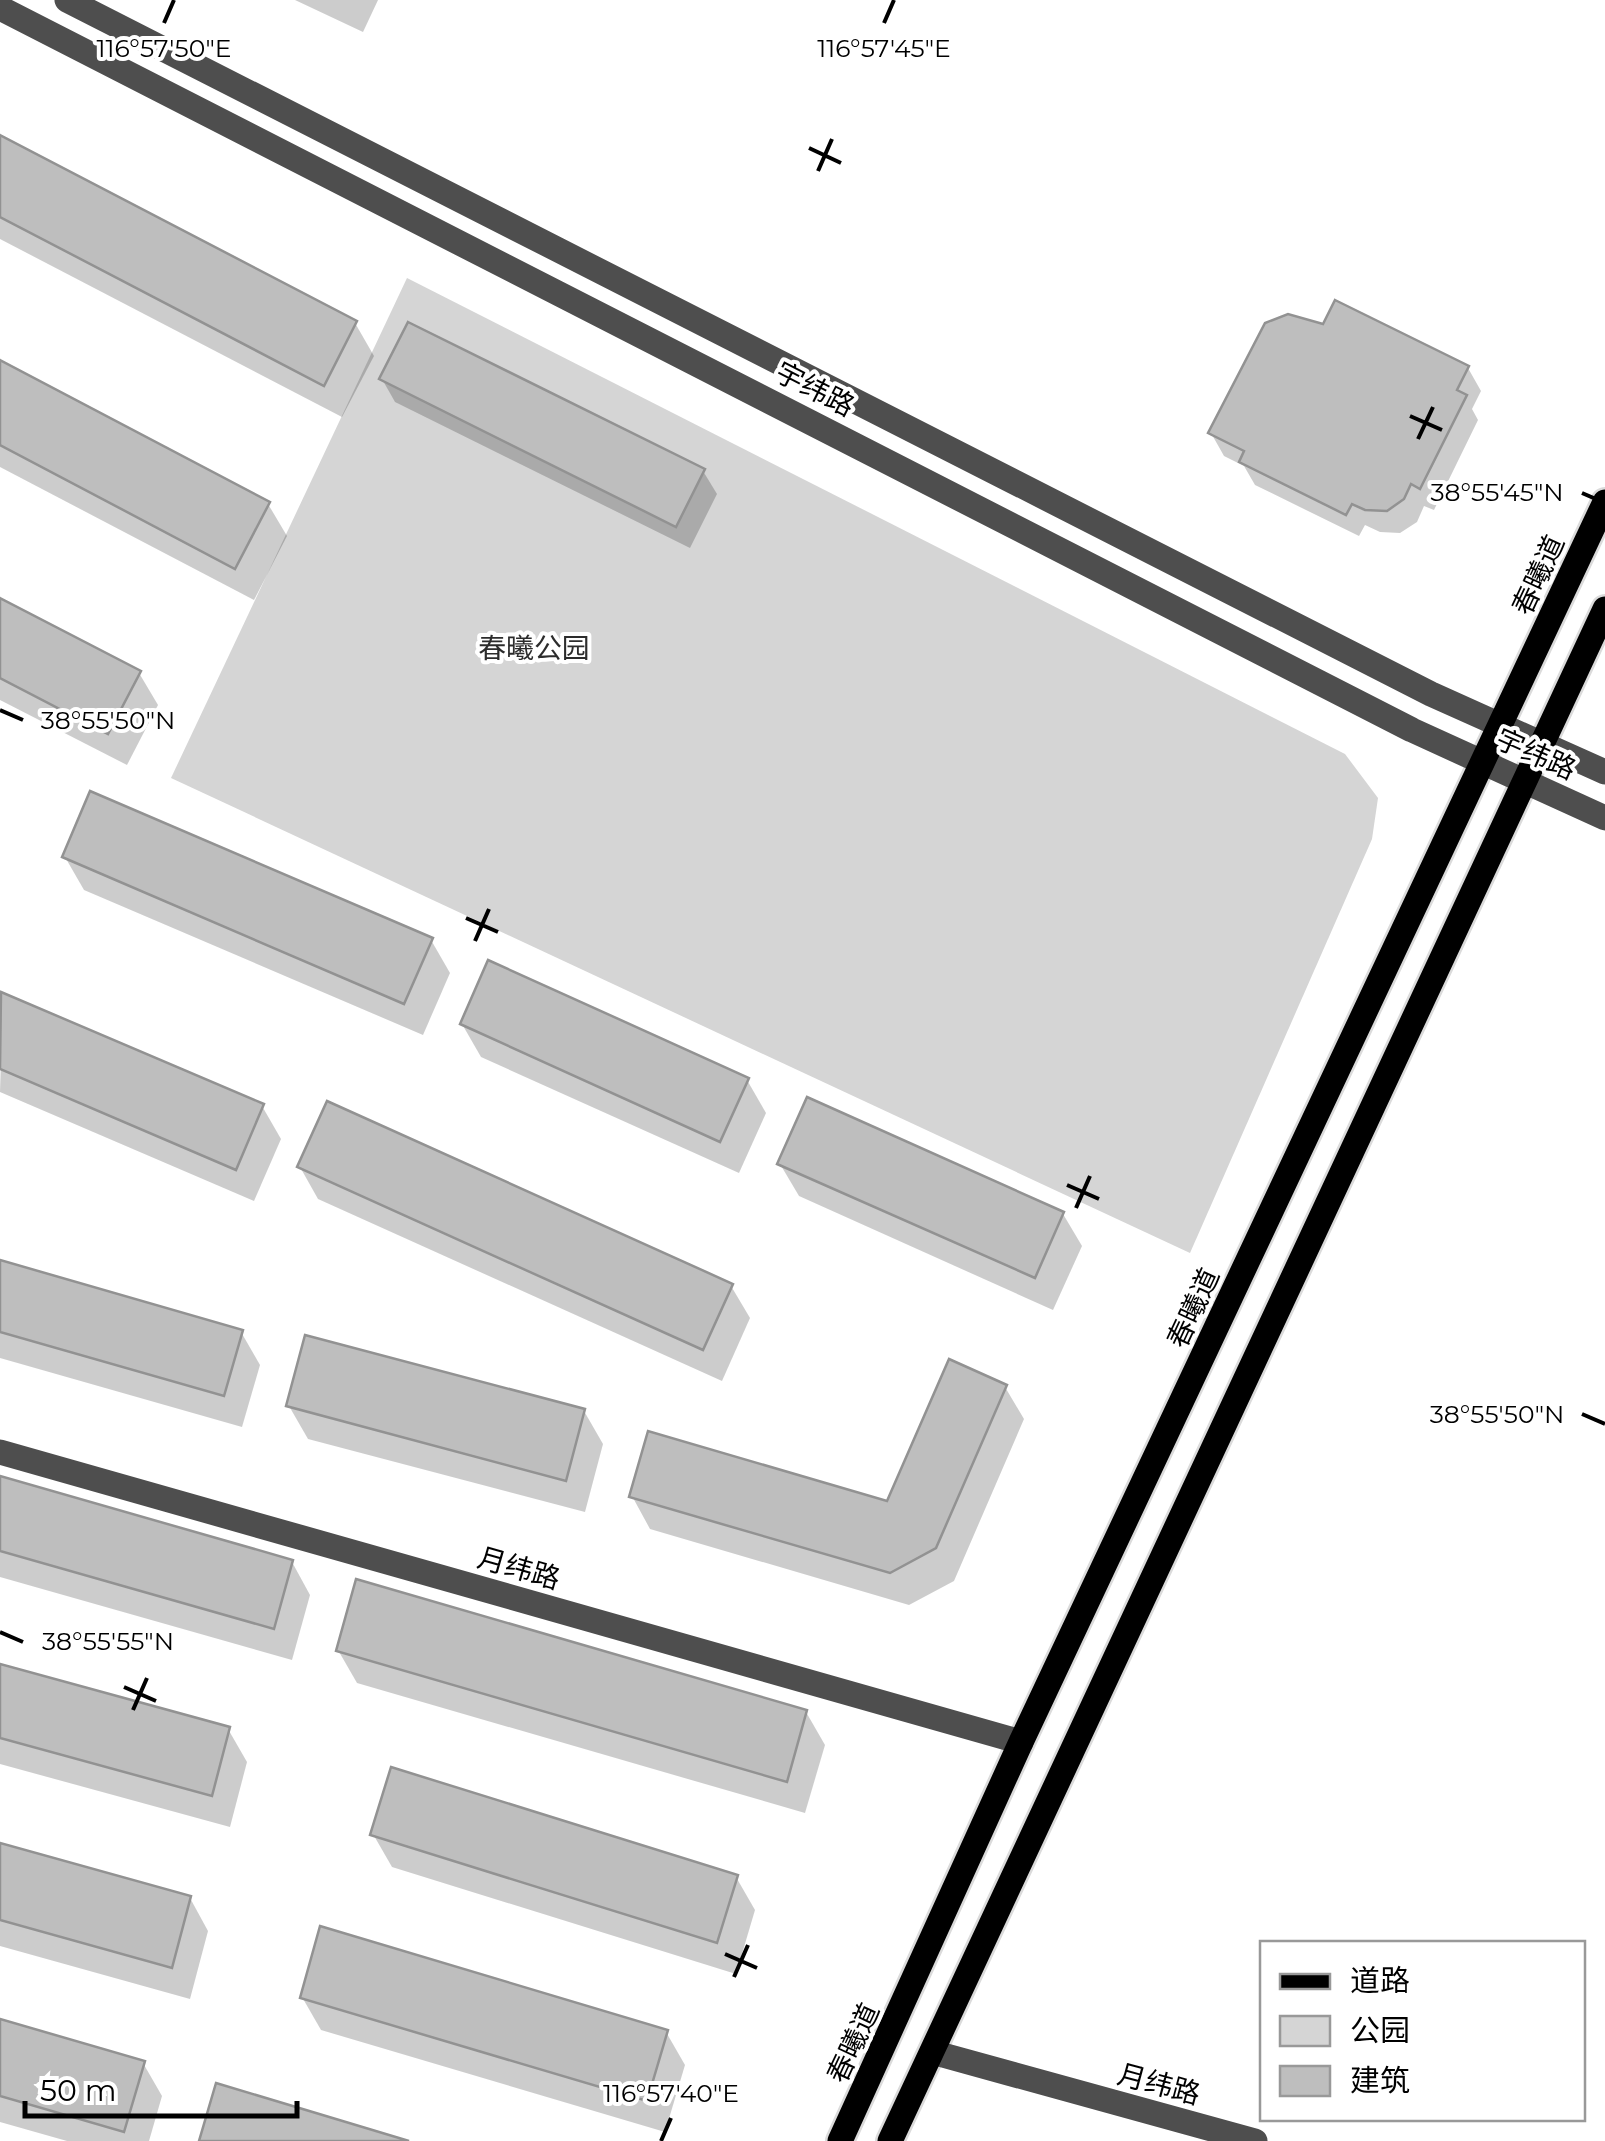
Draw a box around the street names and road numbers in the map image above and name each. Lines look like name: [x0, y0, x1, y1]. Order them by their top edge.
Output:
street label: 宇纬路: [770, 355, 860, 423]
street label: 春曦道: [1505, 530, 1571, 620]
street label: 宇纬路: [1491, 721, 1581, 787]
street label: 春曦道: [1160, 1263, 1226, 1353]
street label: 月纬路: [474, 1540, 564, 1596]
street label: 春曦道: [820, 1998, 886, 2088]
street label: 月纬路: [1114, 2057, 1204, 2111]

